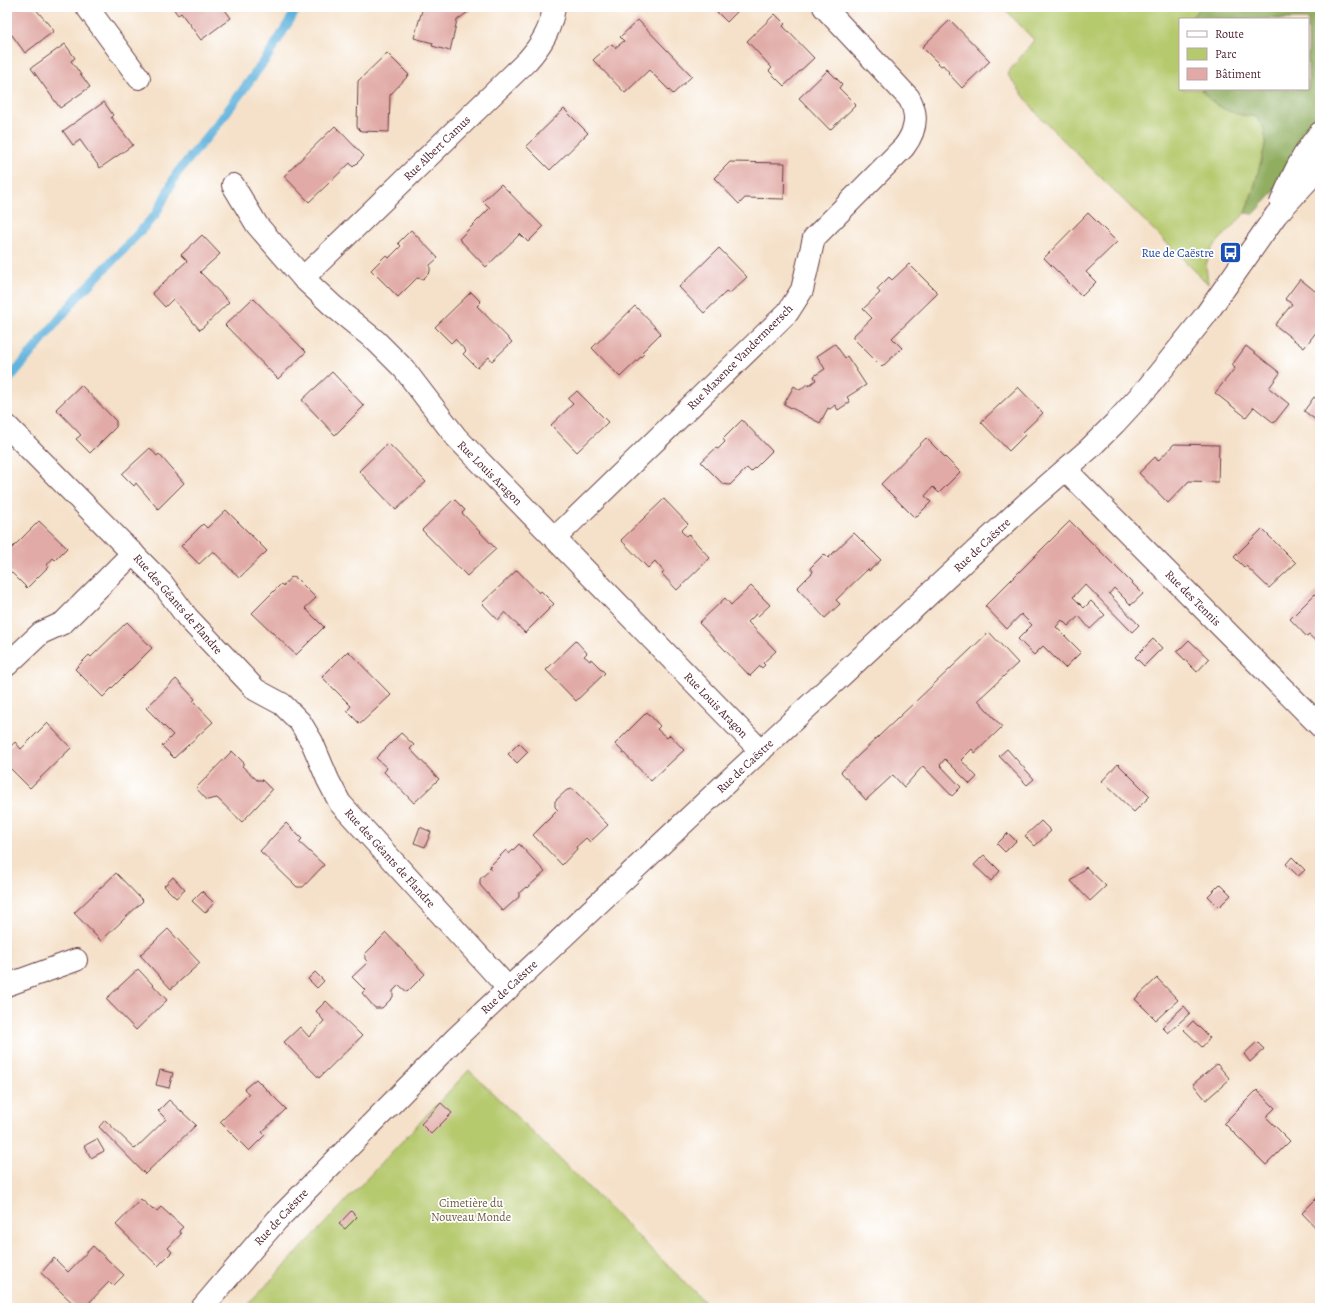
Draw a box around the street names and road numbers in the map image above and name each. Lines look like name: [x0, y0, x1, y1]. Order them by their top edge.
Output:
street label: Rue Albert Camus: [400, 112, 474, 184]
street label: Rue Maxence Vandermeersch: [684, 300, 797, 413]
street label: Rue Louis Aragon: [454, 437, 526, 509]
street label: Rue de Caëstre: [950, 514, 1014, 576]
street label: Rue des Géants de Flandre: [130, 550, 226, 658]
street label: Rue des Tennis: [1162, 567, 1225, 630]
street label: Rue Louis Aragon: [680, 669, 752, 742]
street label: Rue de Caëstre: [713, 735, 777, 797]
street label: Rue des Géants de Flandre: [341, 805, 439, 911]
street label: Rue de Caëstre: [477, 956, 541, 1018]
street label: Rue de Caëstre: [250, 1185, 312, 1249]

